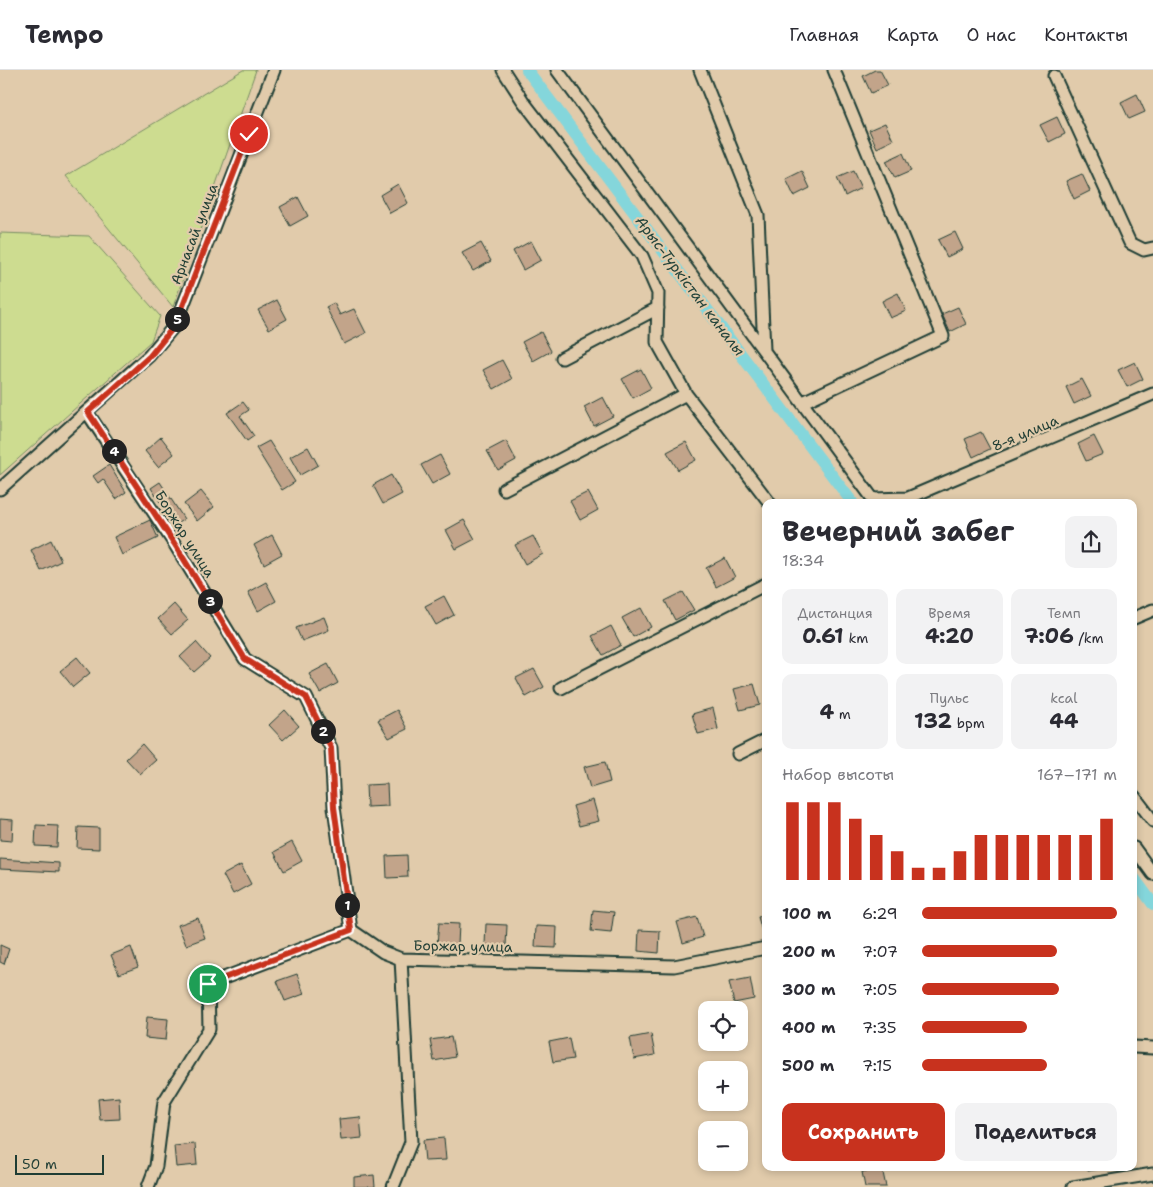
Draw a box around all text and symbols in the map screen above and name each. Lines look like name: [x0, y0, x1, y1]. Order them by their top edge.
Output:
text: Tempo: [25, 19, 104, 51]
text: Главная: [789, 23, 859, 47]
text: Карта: [887, 23, 939, 47]
text: О нас: [967, 23, 1016, 47]
text: Контакты: [1044, 23, 1128, 47]
pin: [228, 113, 270, 155]
icon: check: [235, 120, 263, 148]
street label: Арнасай улица: [167, 181, 222, 287]
water label: Арыс-Түркістан каналы: [631, 212, 749, 360]
pin: 5: [164, 306, 190, 332]
text: 5: [173, 310, 182, 328]
street label: 8-я улица: [989, 411, 1061, 455]
pin: 4: [102, 438, 126, 464]
text: 4: [110, 442, 119, 460]
street label: Боржар улица: [151, 487, 219, 581]
text: Вечерний забег: [782, 512, 1014, 550]
button: share: [1065, 516, 1117, 568]
text: 18:34: [782, 550, 824, 571]
pin: 3: [198, 588, 222, 614]
text: 3: [206, 592, 215, 610]
text: Дистанция: [798, 604, 873, 622]
text: Время: [928, 604, 971, 622]
text: Темп: [1047, 604, 1081, 622]
text: 0.61: [802, 622, 844, 650]
text: 4:20: [925, 622, 974, 650]
text: 7:06: [1024, 622, 1074, 650]
text: km: [844, 629, 868, 647]
text: /km: [1074, 629, 1104, 647]
text: Пульс: [930, 689, 969, 707]
text: kcal: [1050, 689, 1077, 707]
text: 4: [819, 698, 834, 726]
text: m: [834, 705, 851, 723]
text: 132: [914, 707, 952, 735]
text: 44: [1049, 707, 1079, 735]
text: bpm: [952, 714, 985, 732]
pin: 2: [310, 718, 336, 744]
text: 2: [319, 722, 328, 740]
text: Набор высоты: [782, 764, 894, 785]
text: 167–171 m: [1037, 764, 1117, 785]
pin: 1: [334, 892, 360, 918]
text: 1: [344, 896, 351, 914]
text: 100 m: [782, 903, 831, 924]
text: 6:29: [862, 903, 898, 924]
street label: Боржар улица: [413, 936, 513, 956]
text: 200 m: [782, 941, 835, 962]
text: 7:07: [862, 941, 898, 962]
pin: [187, 963, 229, 1005]
icon: arrive: [194, 970, 222, 998]
text: 300 m: [782, 979, 836, 1000]
text: 7:05: [862, 979, 897, 1000]
map controls: [698, 1001, 748, 1171]
button: locate: [698, 1001, 748, 1051]
text: 400 m: [782, 1017, 836, 1038]
text: 7:35: [862, 1017, 897, 1038]
text: 500 m: [782, 1055, 834, 1076]
text: 7:15: [862, 1055, 892, 1076]
button: +: [698, 1061, 748, 1111]
button: Сохранить: [782, 1103, 945, 1161]
button: Поделиться: [955, 1103, 1117, 1161]
button: −: [698, 1121, 748, 1171]
scale bar: [15, 1152, 104, 1175]
text: 50 m: [22, 1155, 57, 1173]

